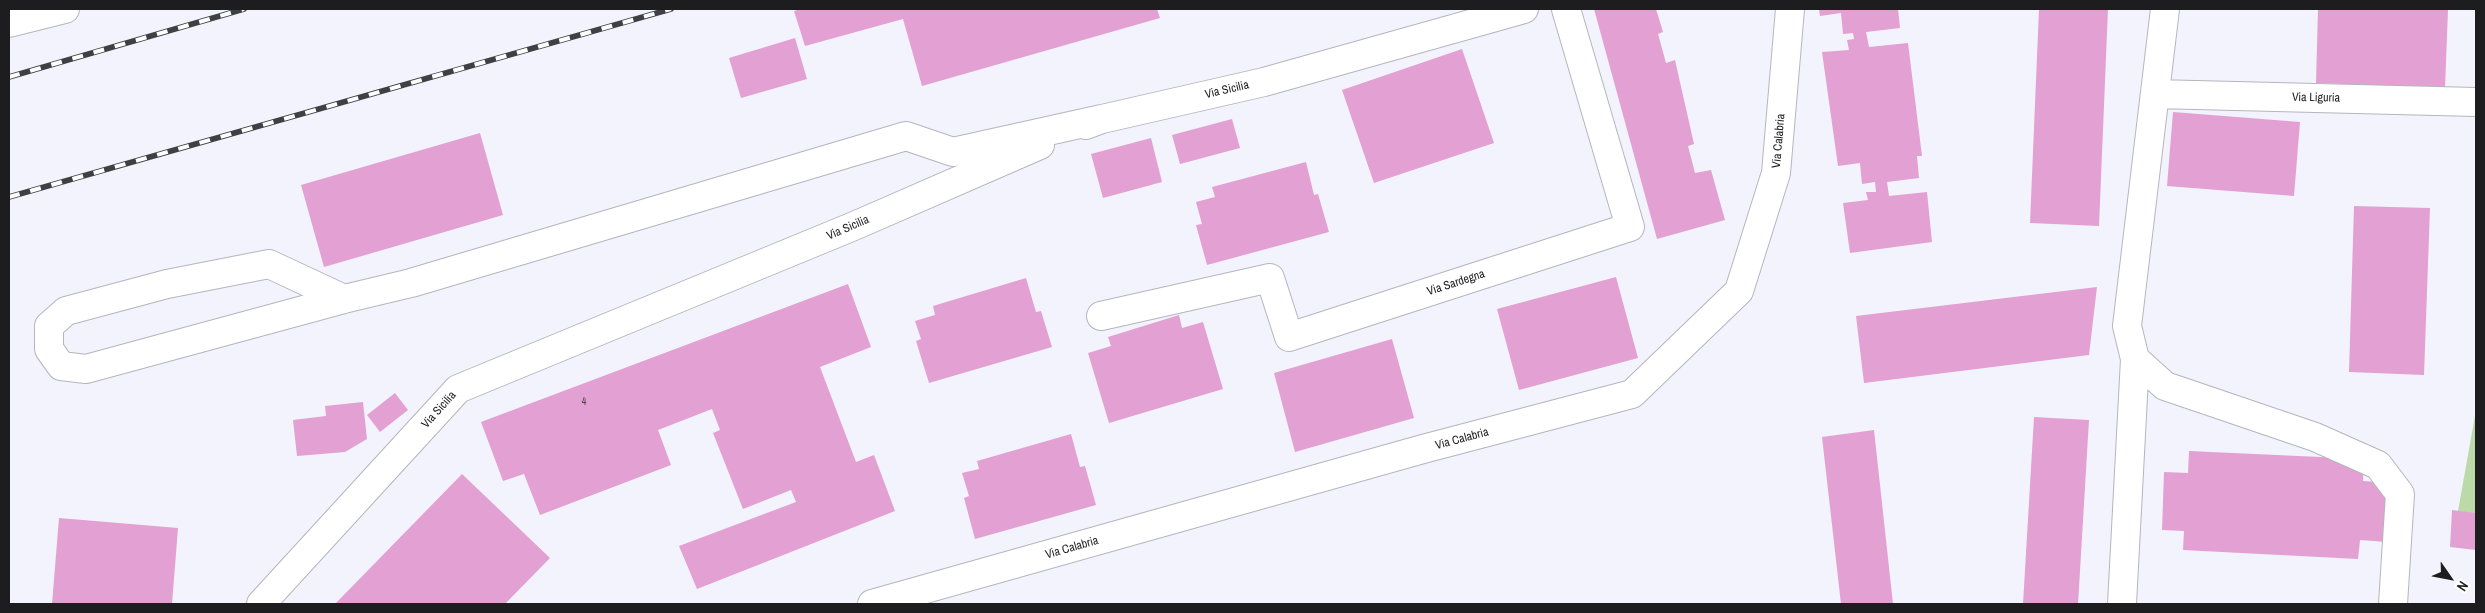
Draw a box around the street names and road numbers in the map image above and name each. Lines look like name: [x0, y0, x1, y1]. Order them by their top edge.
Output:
street label: Via Sicilia: [1204, 78, 1250, 102]
street label: Via Liguria: [2292, 90, 2340, 106]
street label: Via Calabria: [1769, 113, 1789, 169]
street label: Via Sicilia: [825, 213, 871, 243]
street label: Via Sardegna: [1425, 267, 1487, 299]
street label: Via Sicilia: [419, 389, 459, 431]
street label: Via Calabria: [1434, 425, 1490, 453]
street label: Via Calabria: [1044, 534, 1100, 562]

